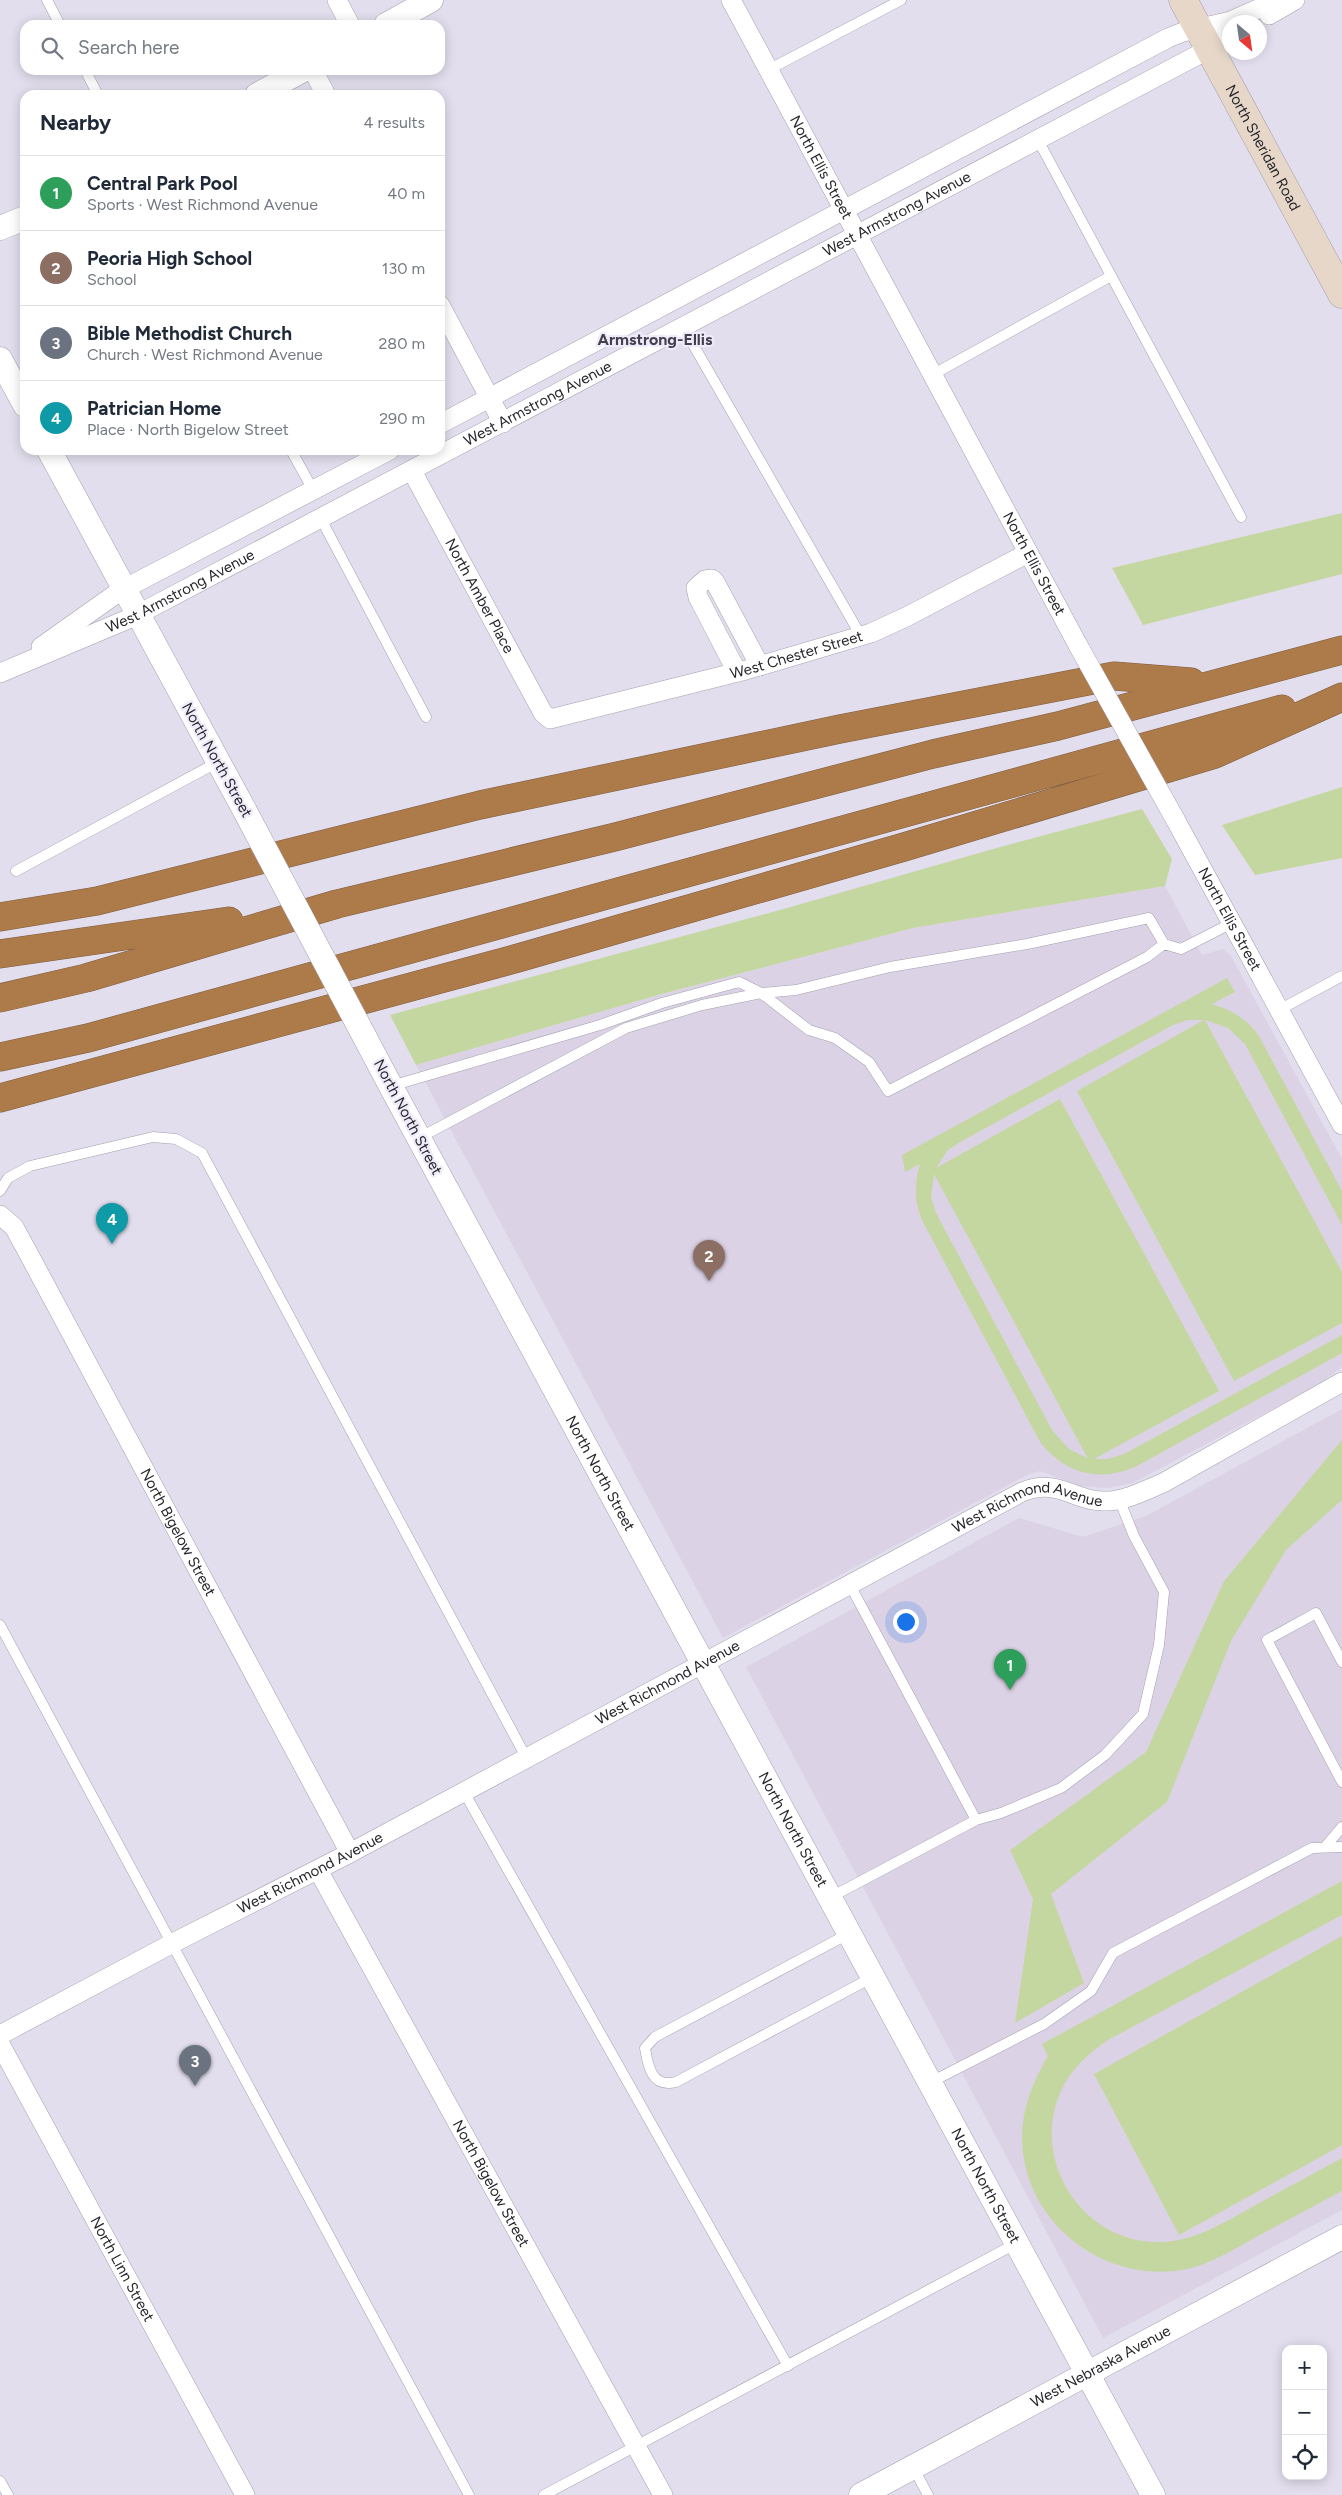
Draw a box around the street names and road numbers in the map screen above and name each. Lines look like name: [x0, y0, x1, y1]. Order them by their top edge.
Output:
street label: North Sheridan Road: [1222, 82, 1304, 214]
street label: North Ellis Street: [786, 112, 856, 222]
street label: West Armstrong Avenue: [820, 167, 974, 260]
street label: West Armstrong Avenue: [461, 357, 615, 450]
street label: North Ellis Street: [999, 509, 1069, 619]
street label: North Amber Place: [441, 535, 518, 656]
street label: West Armstrong Avenue: [103, 546, 257, 636]
street label: West Chester Street: [728, 627, 865, 683]
street label: North North Street: [178, 700, 256, 821]
street label: North Ellis Street: [1194, 864, 1265, 974]
street label: North North Street: [370, 1056, 446, 1178]
street label: North North Street: [562, 1413, 639, 1534]
street label: North Bigelow Street: [136, 1465, 220, 1600]
street label: West Richmond Avenue: [949, 1478, 1103, 1537]
street label: West Richmond Avenue: [592, 1636, 743, 1728]
street label: North North Street: [754, 1769, 832, 1891]
street label: West Richmond Avenue: [235, 1828, 386, 1918]
street label: North Bigelow Street: [449, 2117, 533, 2250]
street label: North North Street: [947, 2125, 1024, 2247]
street label: North Linn Street: [86, 2213, 158, 2325]
street label: West Nebraska Avenue: [1028, 2322, 1174, 2411]

